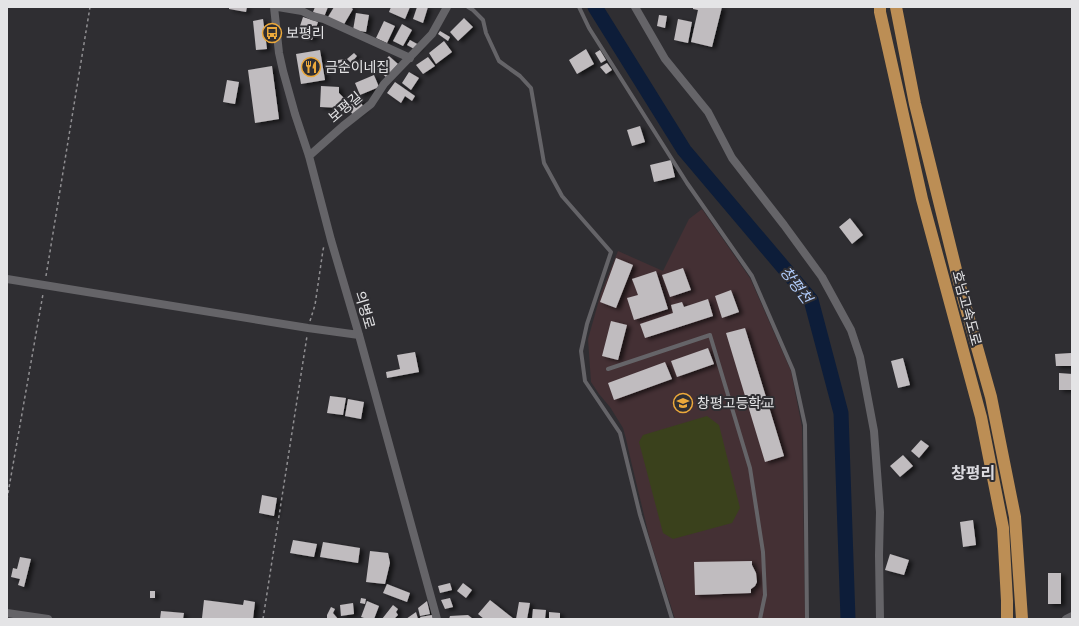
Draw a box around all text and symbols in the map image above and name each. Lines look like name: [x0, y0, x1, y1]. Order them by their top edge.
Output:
bus stop icon: 보평리: [261, 22, 283, 44]
place label: 보평리: [286, 26, 325, 41]
restaurant icon: 금순이네집: [300, 56, 322, 78]
place label: 금순이네집: [325, 60, 389, 75]
street label: 보평길: [326, 89, 365, 126]
water label: 창평천: [777, 264, 816, 308]
street label: 호남고속도로: [949, 269, 984, 348]
street label: 의병로: [352, 289, 377, 331]
school or university icon: 창평고등학교: [672, 392, 694, 414]
place label: 창평고등학교: [697, 395, 774, 411]
district label: 창평리: [951, 465, 995, 482]

